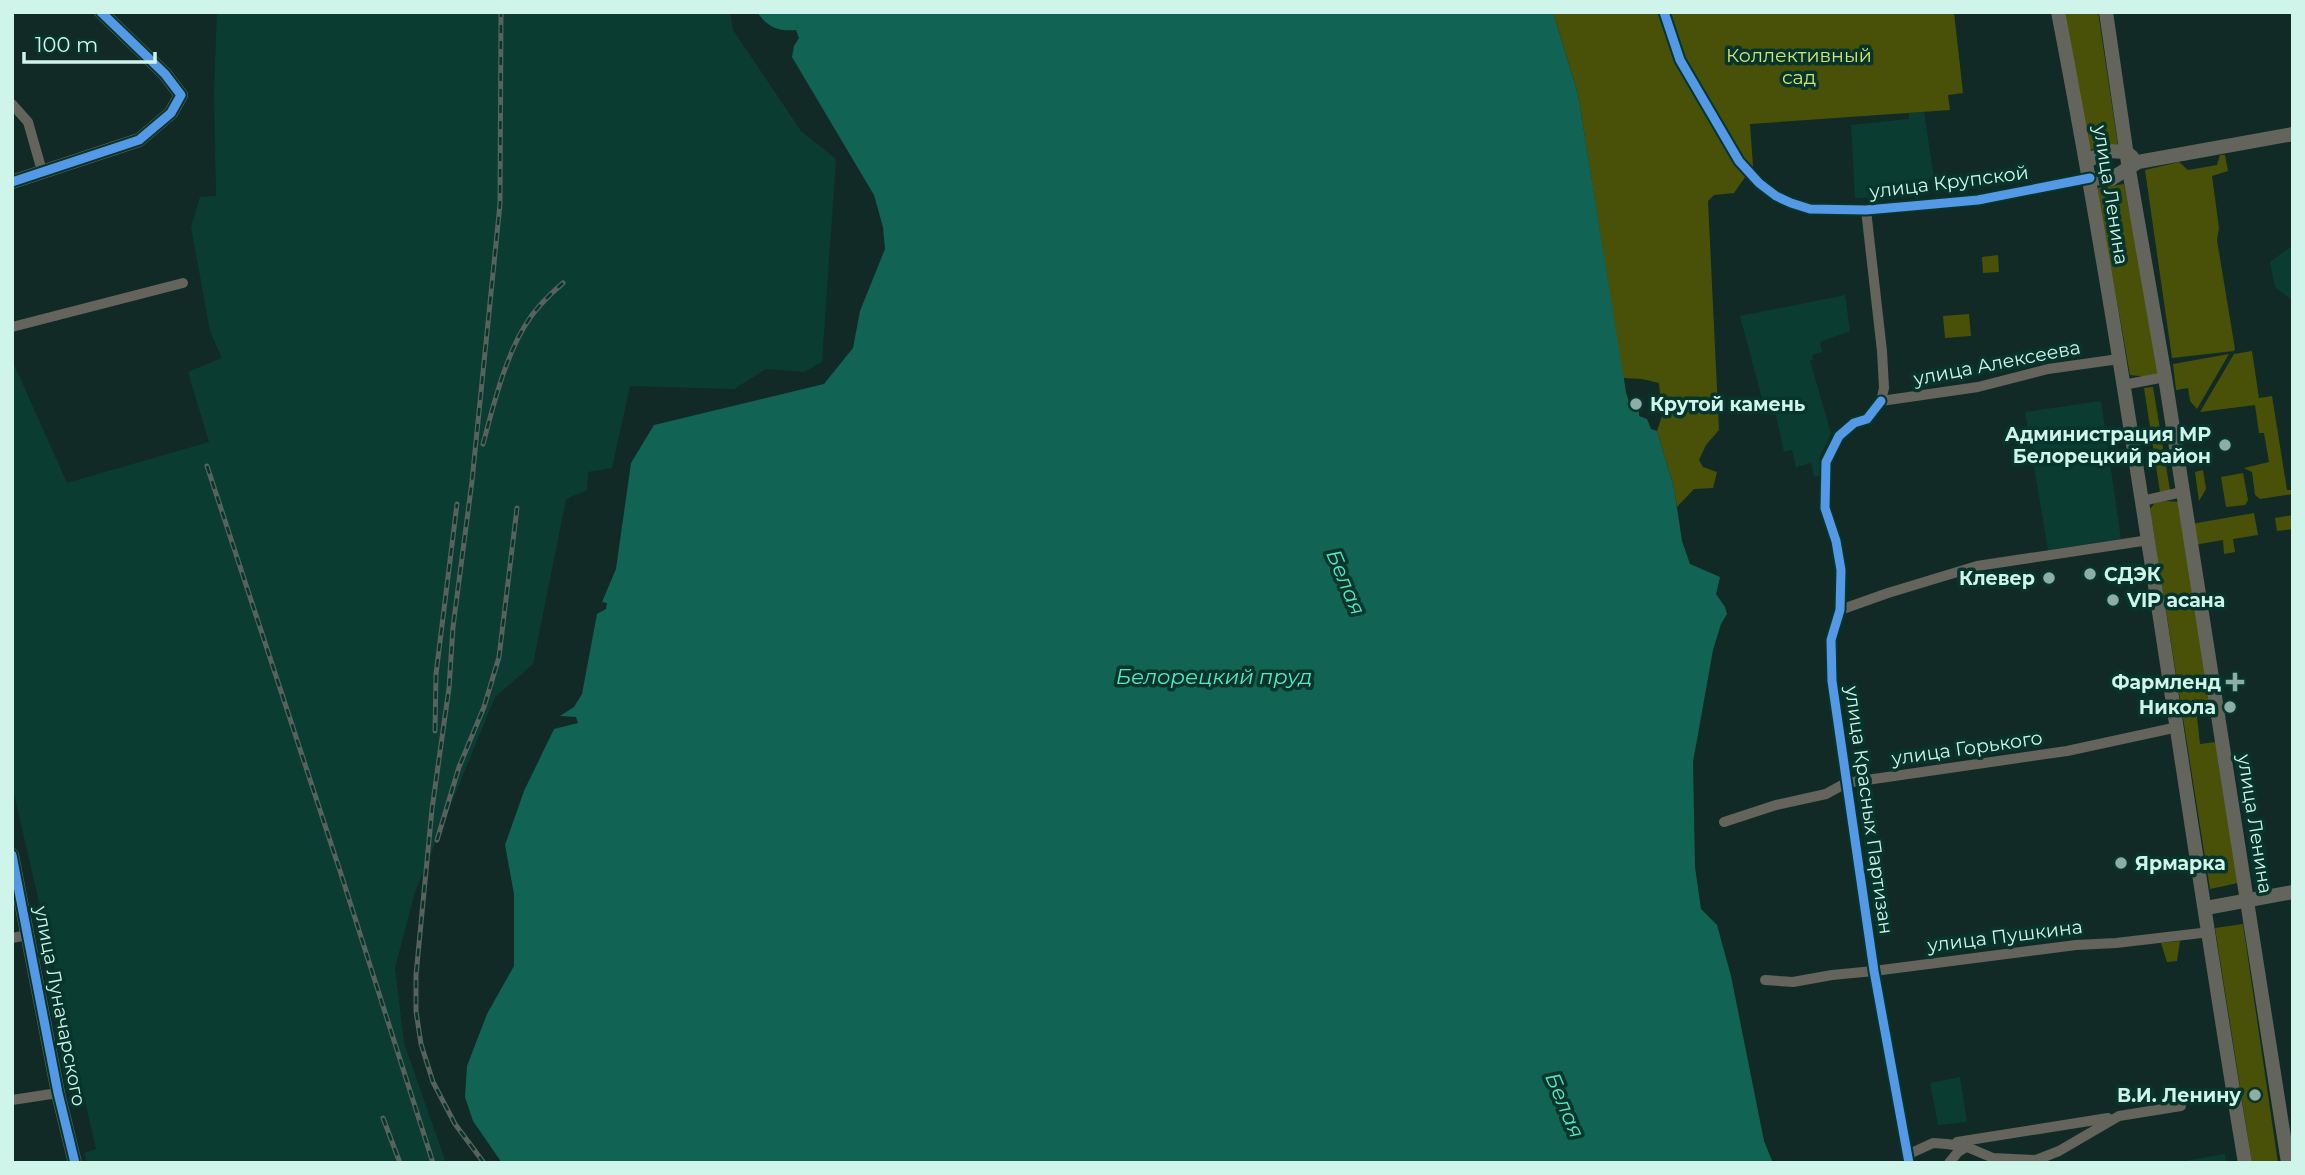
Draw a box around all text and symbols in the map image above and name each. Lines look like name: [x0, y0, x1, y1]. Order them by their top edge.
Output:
scale bar: [24, 21, 156, 65]
text: 100 m: [35, 32, 98, 57]
park label: Коллективный сад: [1726, 44, 1872, 89]
street label: улица Ленина: [2088, 123, 2133, 266]
street label: улица Крупской: [1867, 161, 2030, 203]
street label: улица Алексеева: [1911, 336, 2082, 391]
place label: Крутой камень: [1650, 393, 1806, 416]
marker: Крутой камень: [1628, 396, 1644, 412]
place label: Администрация МР Белорецкий район: [2005, 423, 2211, 468]
marker: Администрация МР Белорецкий район: [2217, 437, 2233, 453]
water label: Белая: [1321, 546, 1371, 618]
place label: СДЭК: [2104, 563, 2161, 586]
marker: СДЭК: [2082, 566, 2098, 582]
place label: Клевер: [1959, 567, 2035, 590]
marker: Клевер: [2041, 570, 2057, 586]
place label: VIP асана: [2126, 589, 2225, 612]
marker: VIP асана: [2105, 592, 2121, 608]
water label: Белорецкий пруд: [1116, 664, 1312, 689]
place label: Фармленд: [2111, 671, 2221, 694]
marker: Фармленд: [2227, 674, 2243, 690]
street label: улица Красных Партизан: [1840, 683, 1898, 936]
place label: Никола: [2139, 696, 2216, 719]
marker: Никола: [2222, 699, 2238, 715]
street label: улица Горького: [1889, 726, 2044, 770]
street label: улица Ленина: [2232, 752, 2277, 895]
place label: Ярмарка: [2135, 852, 2226, 875]
marker: Ярмарка: [2113, 855, 2129, 871]
street label: улица Луначарского: [29, 903, 91, 1108]
street label: улица Пушкина: [1925, 915, 2084, 957]
water label: Белая: [1540, 1069, 1590, 1141]
place label: В.И. Ленину: [2117, 1084, 2241, 1107]
marker: В.И. Ленину: [2247, 1087, 2263, 1103]

